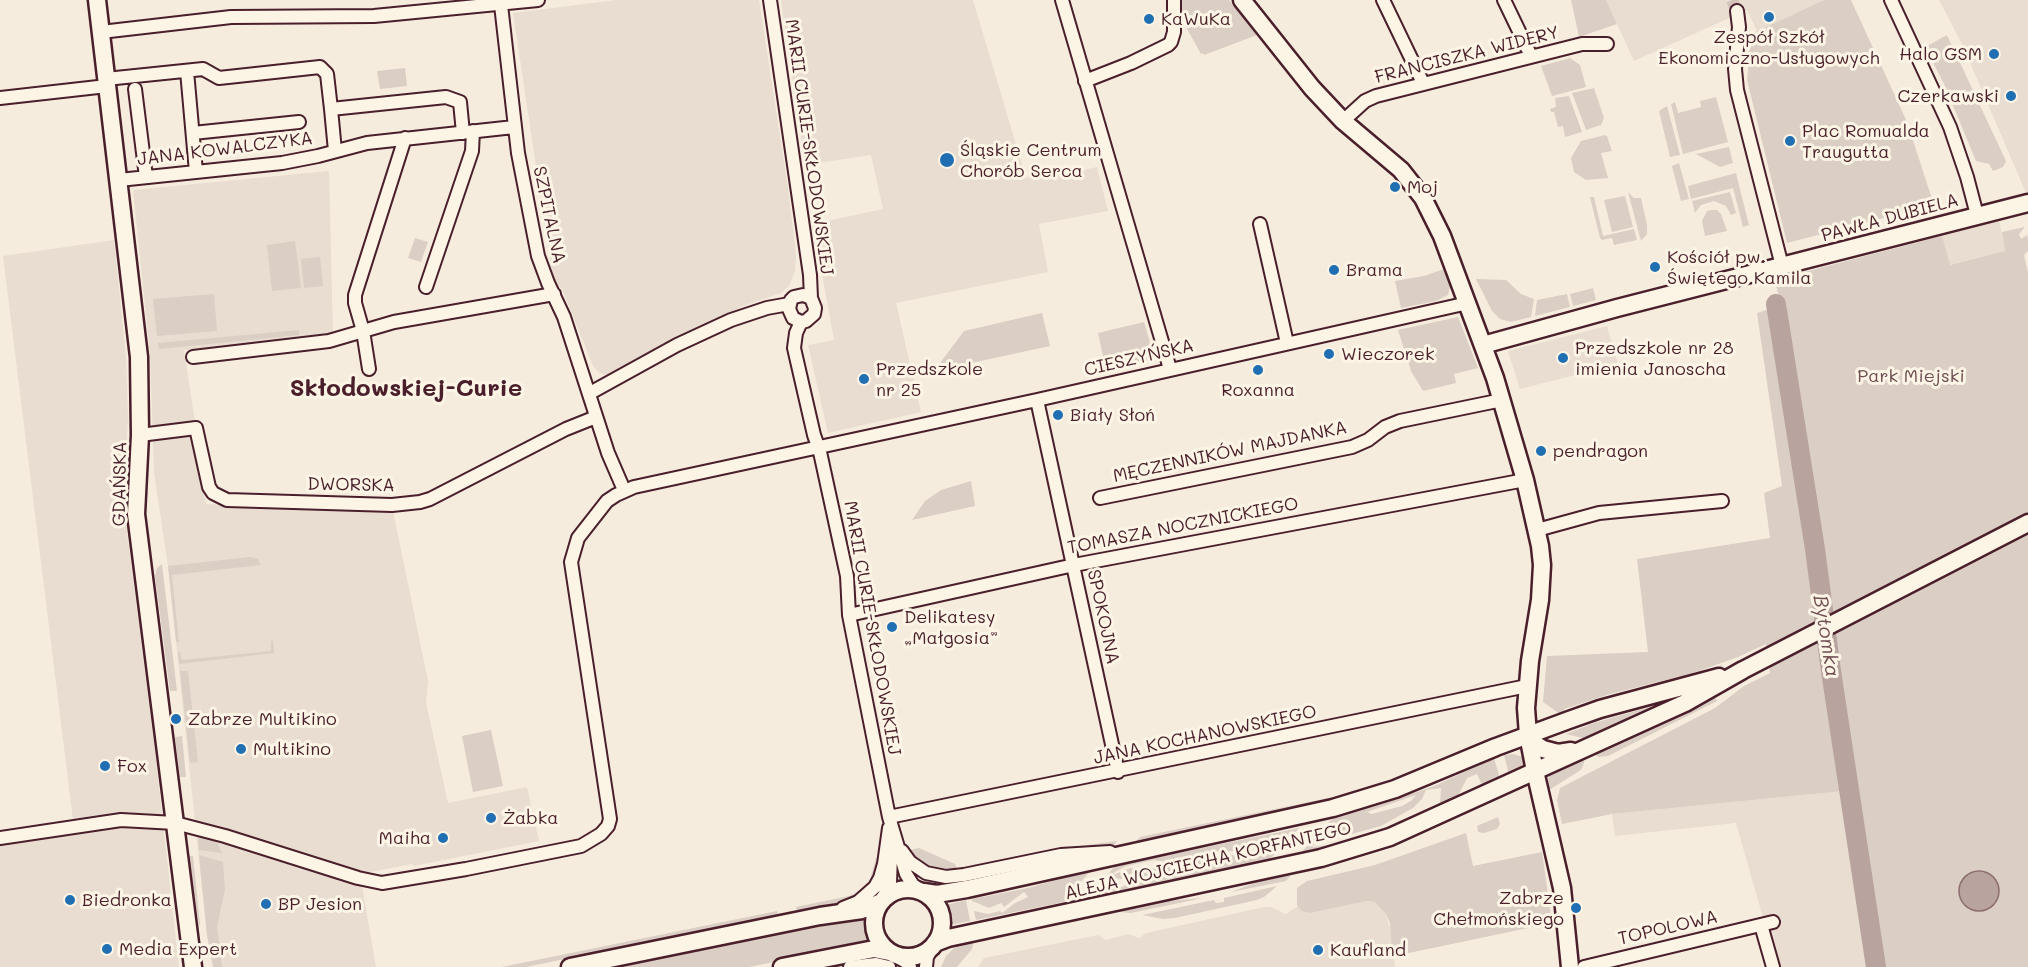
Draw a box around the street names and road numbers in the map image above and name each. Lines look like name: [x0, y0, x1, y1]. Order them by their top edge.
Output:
street label: MARII CURIE-SKŁODOWSKIEJ: [780, 18, 838, 276]
street label: FRANCISZKA WIDERY: [1373, 22, 1561, 88]
street label: JANA KOWALCZYKA: [136, 128, 314, 170]
street label: SZPITALNA: [528, 164, 570, 266]
street label: PAWŁA DUBIELA: [1819, 189, 1961, 247]
street label: CIESZYŃSKA: [1082, 335, 1196, 381]
street label: MĘCZENNIKÓW MAJDANKA: [1111, 417, 1349, 487]
street label: GDAŃSKA: [108, 441, 132, 527]
street label: DWORSKA: [307, 473, 395, 497]
street label: TOMASZA NOCZNICKIEGO: [1066, 493, 1300, 559]
street label: MARII CURIE-SKŁODOWSKIEJ: [839, 499, 905, 757]
street label: SPOKOJNA: [1082, 568, 1124, 666]
street label: JANA KOCHANOWSKIEGO: [1092, 701, 1318, 769]
street label: ALEJA WOJCIECHA KORFANTEGO: [1062, 817, 1354, 905]
street label: TOPOLOWA: [1616, 906, 1720, 950]

